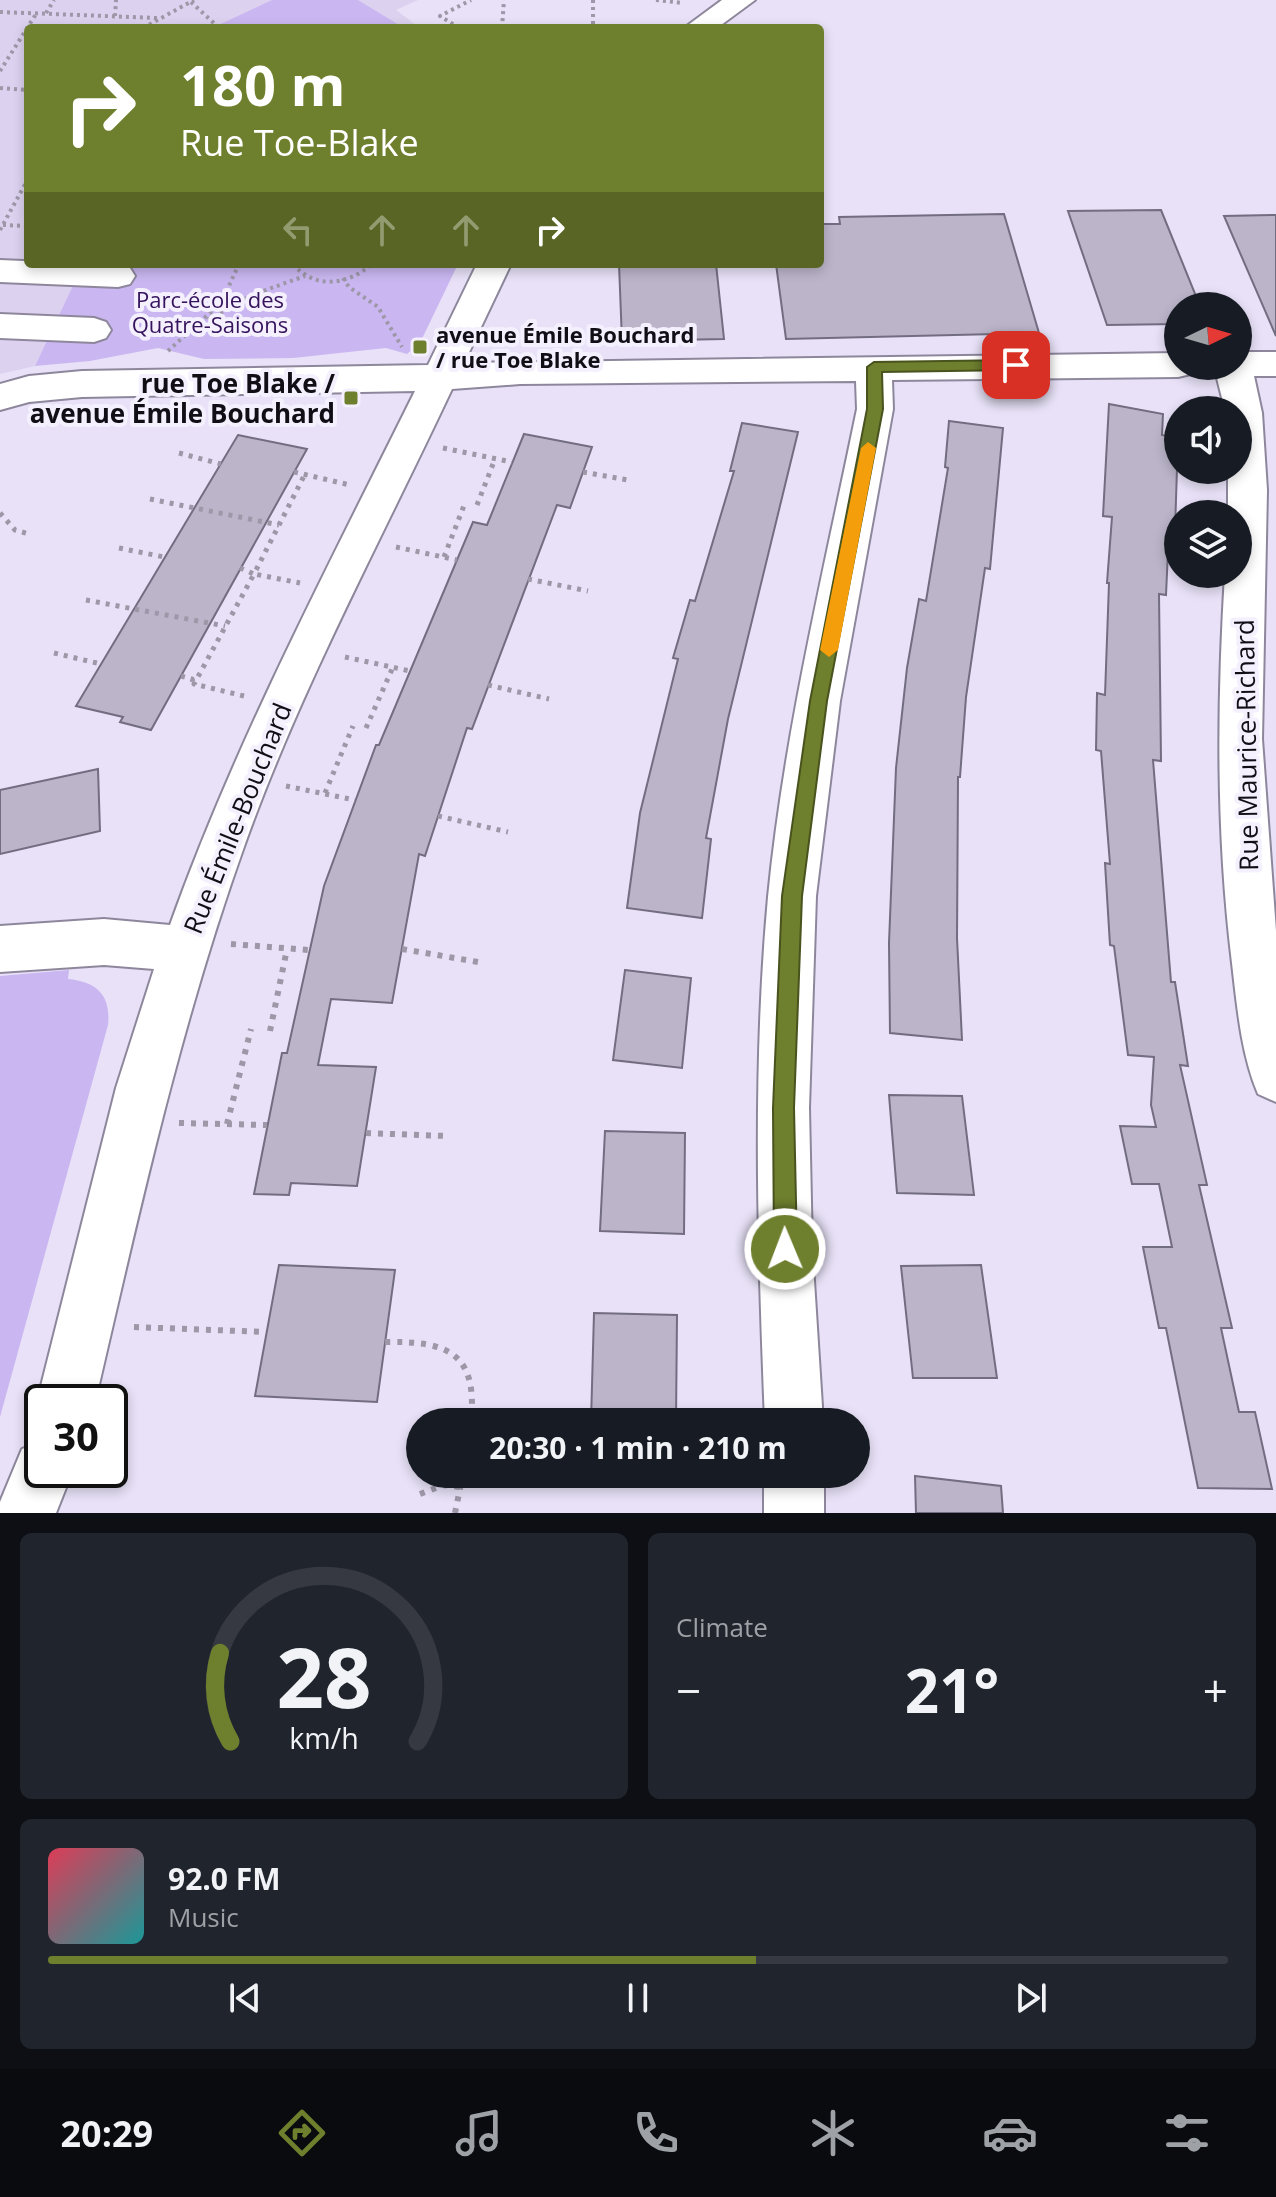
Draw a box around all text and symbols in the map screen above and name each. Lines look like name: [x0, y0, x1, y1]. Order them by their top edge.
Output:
text: 180 m: [180, 46, 346, 122]
icon: right: [48, 56, 152, 160]
text: Rue Toe-Blake: [180, 118, 419, 167]
icon: left: [276, 208, 320, 252]
icon: ahead: [360, 208, 404, 252]
icon: ahead: [444, 208, 488, 252]
icon: right: [528, 208, 572, 252]
park label: Parc-école des Quatre-Saisons: [132, 284, 288, 339]
north arrow: [1164, 292, 1252, 380]
map controls: [1164, 292, 1252, 588]
place label: avenue Émile Bouchard / rue Toe Blake: [436, 319, 694, 374]
pin: [982, 331, 1050, 399]
marker: avenue Émile Bouchard / rue Toe Blake: [411, 338, 429, 356]
icon: arrive: [994, 343, 1038, 387]
place label: rue Toe Blake / avenue Émile Bouchard: [30, 365, 335, 431]
marker: rue Toe Blake / avenue Émile Bouchard: [342, 389, 360, 407]
button: sound: [1164, 396, 1252, 484]
button: layers: [1164, 500, 1252, 588]
street label: Rue Maurice-Richard: [1226, 619, 1266, 871]
street label: Rue Émile-Bouchard: [174, 697, 300, 939]
position arrow: [743, 1207, 827, 1291]
speed limit sign: 30: [24, 1384, 128, 1488]
text: 20:30 · 1 min · 210 m: [489, 1427, 787, 1468]
text: Climate: [676, 1609, 768, 1645]
text: 28: [276, 1619, 372, 1732]
text: 21°: [905, 1649, 999, 1731]
text: −: [676, 1660, 701, 1720]
text: +: [1203, 1660, 1228, 1720]
text: km/h: [289, 1718, 359, 1757]
text: 92.0 FM: [168, 1858, 281, 1899]
text: Music: [168, 1899, 239, 1935]
icon: previous: [223, 1976, 267, 2020]
icon: pause: [616, 1976, 660, 2020]
icon: next: [1009, 1976, 1053, 2020]
icon: directions: [274, 2105, 330, 2161]
icon: music: [451, 2105, 507, 2161]
icon: phone: [628, 2105, 684, 2161]
icon: climate: [805, 2105, 861, 2161]
icon: car: [982, 2105, 1038, 2161]
icon: filters: [1159, 2105, 1215, 2161]
text: 20:29: [61, 2109, 153, 2158]

